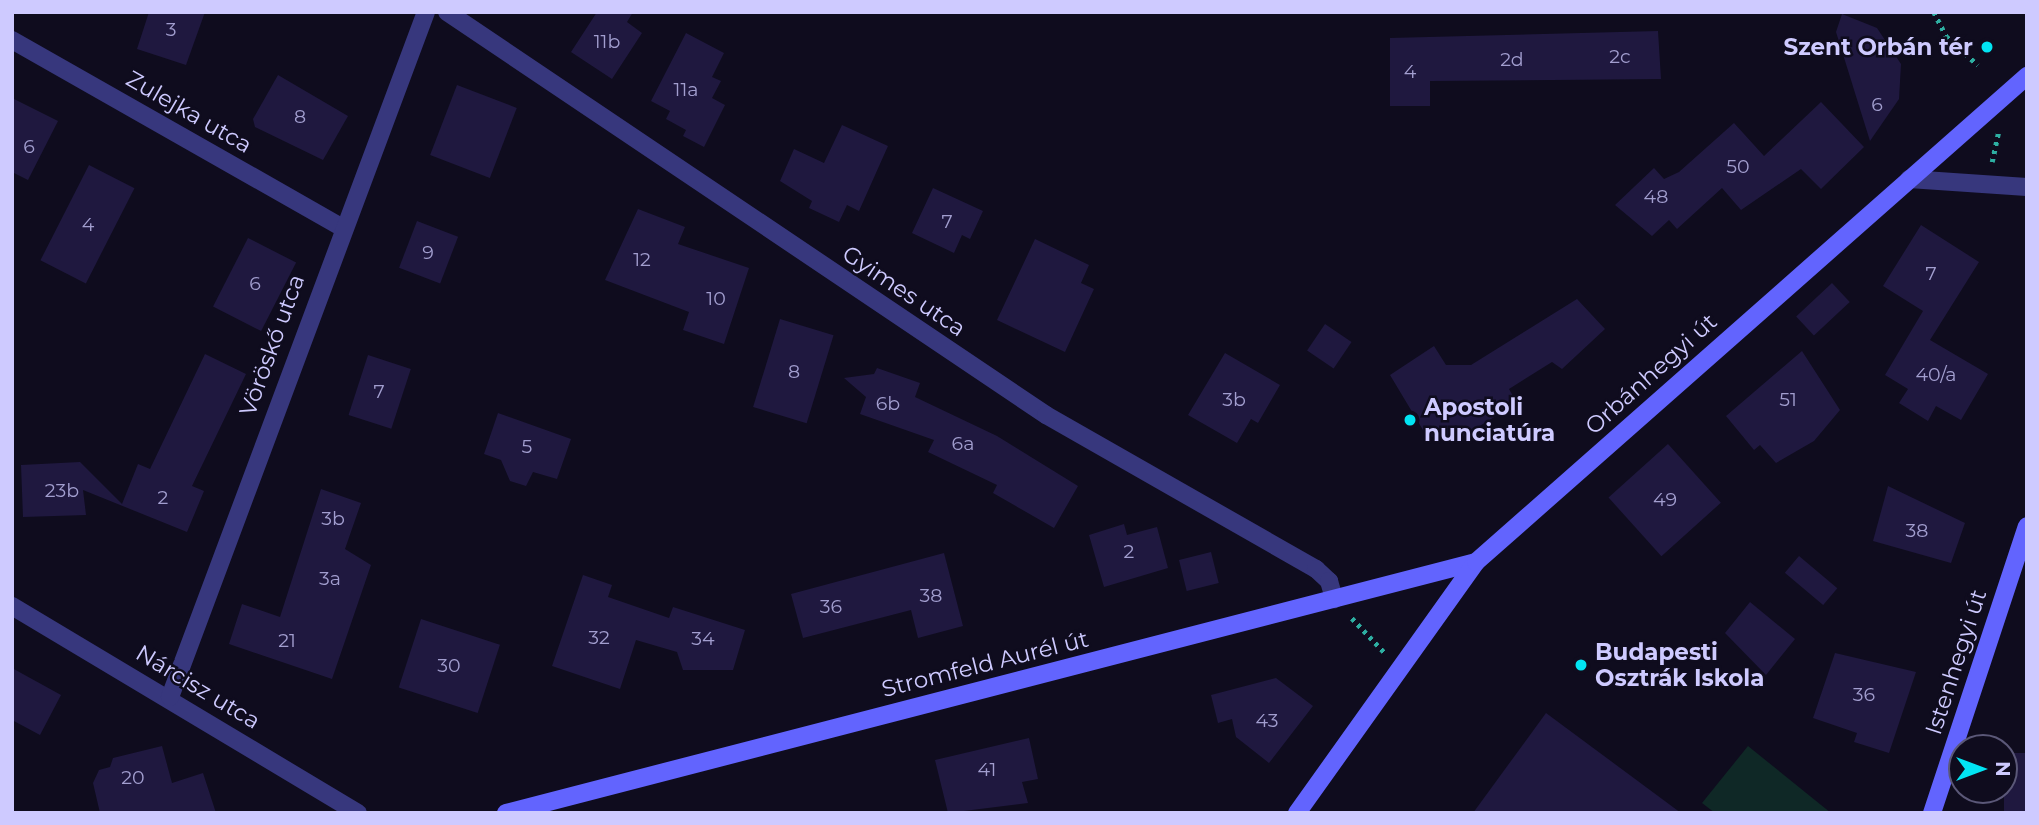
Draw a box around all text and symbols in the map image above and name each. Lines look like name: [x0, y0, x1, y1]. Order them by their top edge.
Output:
house number: 3: [166, 19, 176, 41]
house number: 11b: [594, 31, 620, 53]
place label: Szent Orbán tér: [1784, 33, 1973, 61]
marker: Szent Orbán tér: [1979, 39, 1995, 55]
house number: 2c: [1609, 46, 1631, 68]
house number: 2d: [1500, 49, 1524, 71]
house number: 4: [1404, 61, 1416, 83]
street label: Zulejka utca: [121, 65, 257, 159]
house number: 11a: [674, 79, 698, 101]
house number: 6: [1871, 94, 1883, 116]
house number: 8: [294, 106, 306, 128]
house number: 6: [23, 136, 35, 158]
house number: 50: [1726, 156, 1750, 178]
house number: 48: [1644, 186, 1668, 208]
house number: 7: [941, 211, 953, 233]
house number: 4: [82, 214, 94, 236]
street label: Gyimes utca: [837, 240, 971, 342]
house number: 9: [422, 242, 434, 264]
house number: 12: [633, 249, 651, 271]
house number: 7: [1925, 263, 1937, 285]
street label: Vöröskő utca: [234, 271, 310, 419]
house number: 6: [249, 273, 261, 295]
house number: 10: [706, 288, 726, 310]
street label: Orbánhegyi út: [1580, 308, 1722, 440]
house number: 8: [788, 361, 800, 383]
house number: 40/a: [1915, 364, 1957, 386]
house number: 7: [373, 381, 385, 403]
house number: 3b: [1222, 389, 1246, 411]
house number: 51: [1779, 389, 1797, 411]
house number: 6b: [876, 393, 900, 415]
place label: Apostoli nunciatúra: [1424, 393, 1555, 447]
marker: Apostoli nunciatúra: [1402, 412, 1418, 428]
house number: 6a: [952, 433, 974, 455]
house number: 5: [522, 436, 532, 458]
house number: 23b: [45, 480, 79, 502]
house number: 2: [158, 487, 168, 509]
house number: 49: [1653, 489, 1677, 511]
house number: 3b: [321, 508, 345, 530]
house number: 38: [1906, 520, 1928, 542]
house number: 2: [1124, 541, 1134, 563]
house number: 3a: [319, 568, 341, 590]
house number: 38: [920, 585, 942, 607]
street label: Istenhegyi út: [1920, 586, 1992, 738]
house number: 36: [820, 596, 842, 618]
street label: Stromfeld Aurél út: [879, 625, 1091, 703]
house number: 32: [588, 627, 610, 649]
house number: 34: [691, 628, 715, 650]
house number: 21: [278, 630, 296, 652]
place label: Budapesti Osztrák Iskola: [1595, 638, 1764, 692]
street label: Nárcisz utca: [131, 639, 265, 735]
house number: 30: [437, 655, 461, 677]
marker: Budapesti Osztrák Iskola: [1573, 657, 1589, 673]
house number: 36: [1853, 684, 1875, 706]
house number: 43: [1256, 710, 1278, 732]
north arrow: [1948, 734, 2018, 804]
house number: 41: [978, 759, 996, 781]
text: N: [1991, 761, 2014, 777]
house number: 20: [121, 767, 145, 789]

